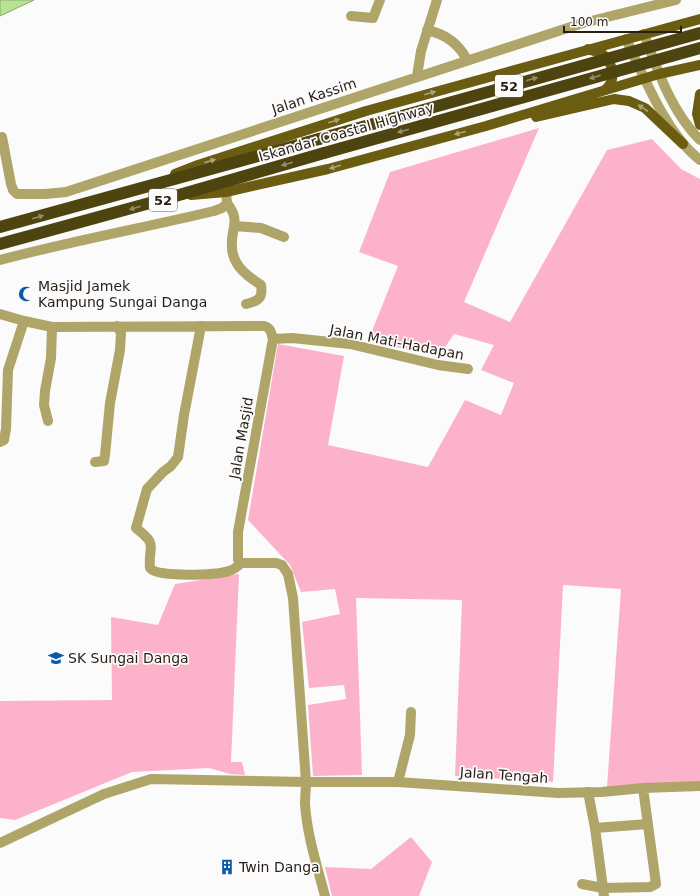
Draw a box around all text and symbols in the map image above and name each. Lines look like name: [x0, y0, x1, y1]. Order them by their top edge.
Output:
scale bar: [564, 8, 681, 34]
text: 100 m: [570, 15, 608, 29]
one-way arrow: [589, 74, 601, 80]
street label: Jalan Kassim: [269, 75, 358, 118]
road number: 52: [495, 75, 523, 97]
one-way arrow: [526, 76, 538, 82]
one-way arrow: [425, 90, 437, 96]
street label: Iskandar Coastal Highway: [257, 99, 435, 165]
one-way arrow: [638, 104, 649, 112]
one-way arrow: [328, 118, 340, 124]
one-way arrow: [396, 128, 408, 134]
one-way arrow: [454, 130, 466, 136]
one-way arrow: [204, 157, 216, 163]
one-way arrow: [281, 161, 293, 167]
one-way arrow: [328, 164, 340, 170]
road number: 52: [149, 189, 177, 211]
one-way arrow: [129, 205, 141, 211]
one-way arrow: [32, 214, 44, 220]
place label: Masjid Jamek Kampung Sungai Danga: [38, 278, 207, 310]
mosque icon: Masjid Jamek Kampung Sungai Danga: [17, 285, 35, 303]
street label: Jalan Mati-Hadapan: [327, 321, 466, 363]
street label: Jalan Masjid: [226, 396, 256, 481]
school or university icon: SK Sungai Danga: [47, 649, 65, 667]
place label: SK Sungai Danga: [68, 650, 189, 666]
street label: Jalan Tengah: [458, 764, 549, 786]
building icon: Twin Danga: [218, 858, 236, 876]
place label: Twin Danga: [238, 859, 320, 875]

